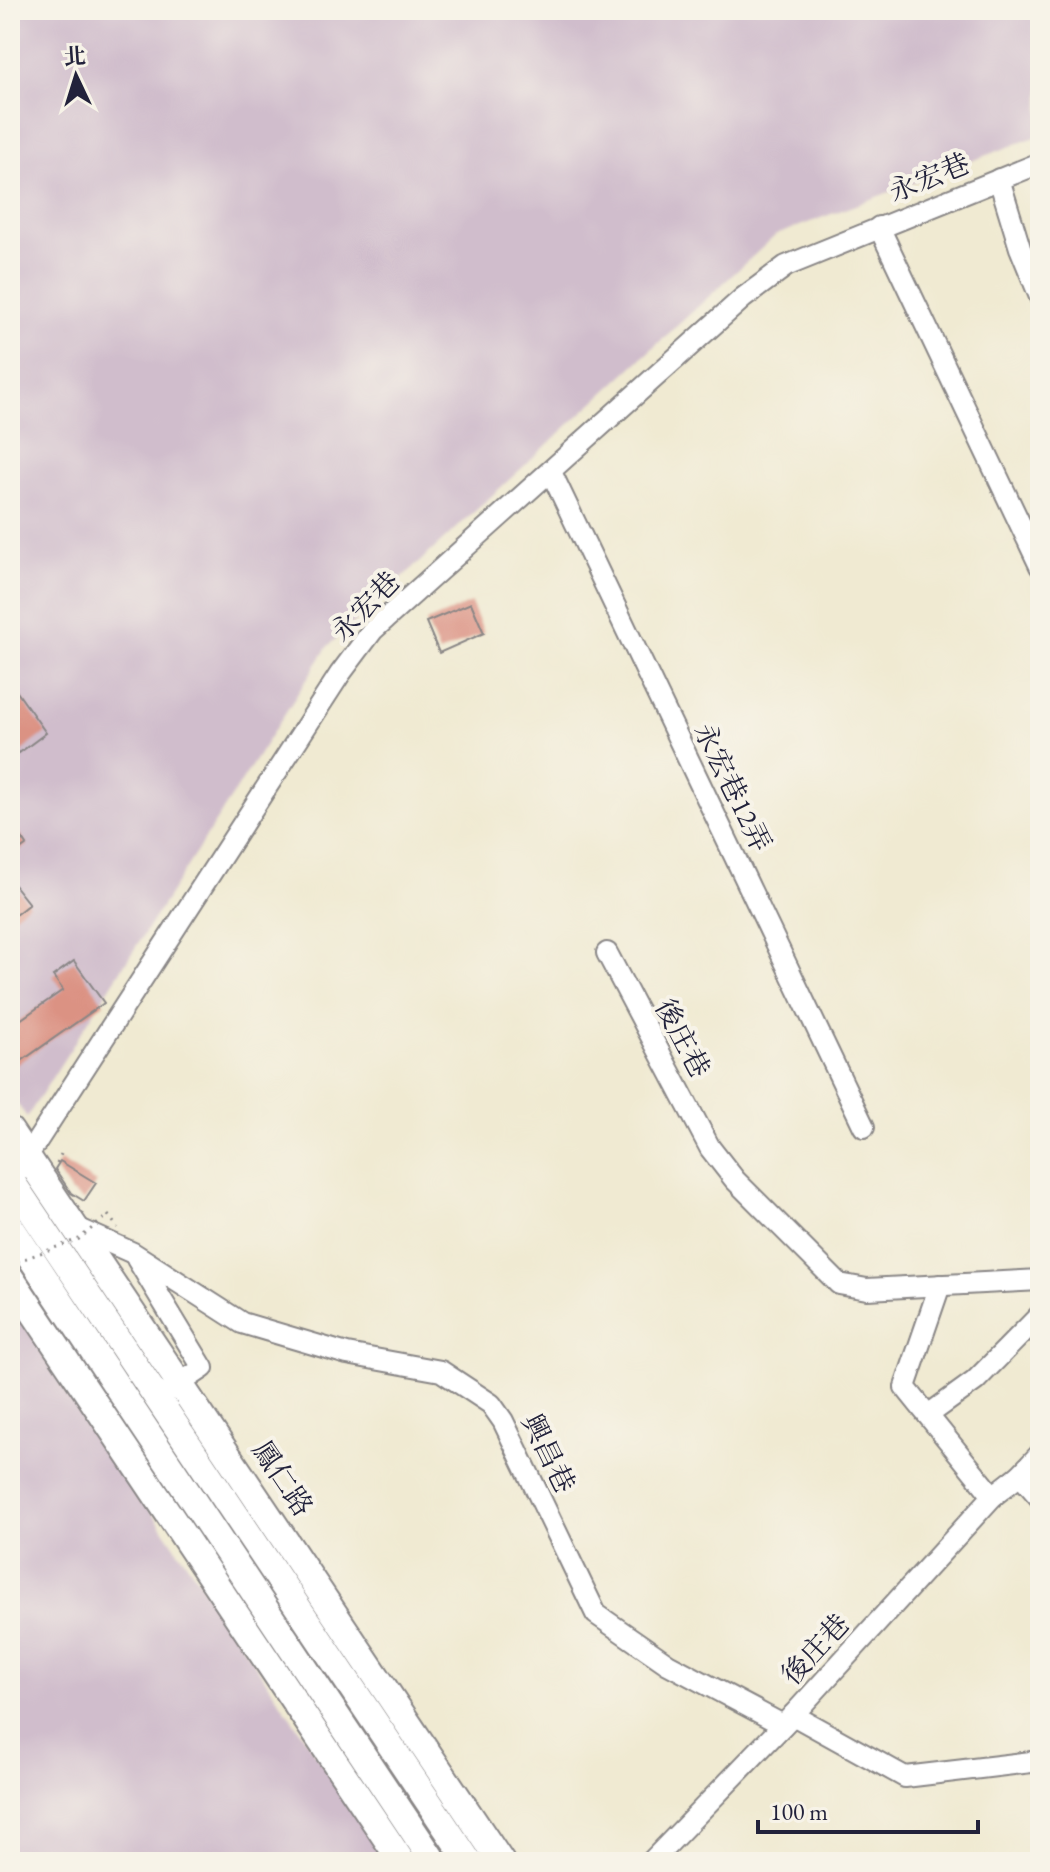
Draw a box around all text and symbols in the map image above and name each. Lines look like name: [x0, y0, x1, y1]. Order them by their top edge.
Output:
north arrow: [36, 36, 116, 116]
text: 北: [63, 41, 87, 72]
street label: 永宏巷: [883, 145, 975, 209]
street label: 永宏巷: [323, 563, 407, 649]
street label: 永宏巷12弄: [686, 717, 780, 857]
street label: 後庄巷: [647, 992, 719, 1084]
street label: 興昌巷: [514, 1407, 584, 1499]
street label: 鳳仁路: [245, 1433, 321, 1523]
street label: 後庄巷: [773, 1606, 857, 1692]
scale bar: [758, 1784, 978, 1834]
text: 100 m: [770, 1796, 828, 1827]

